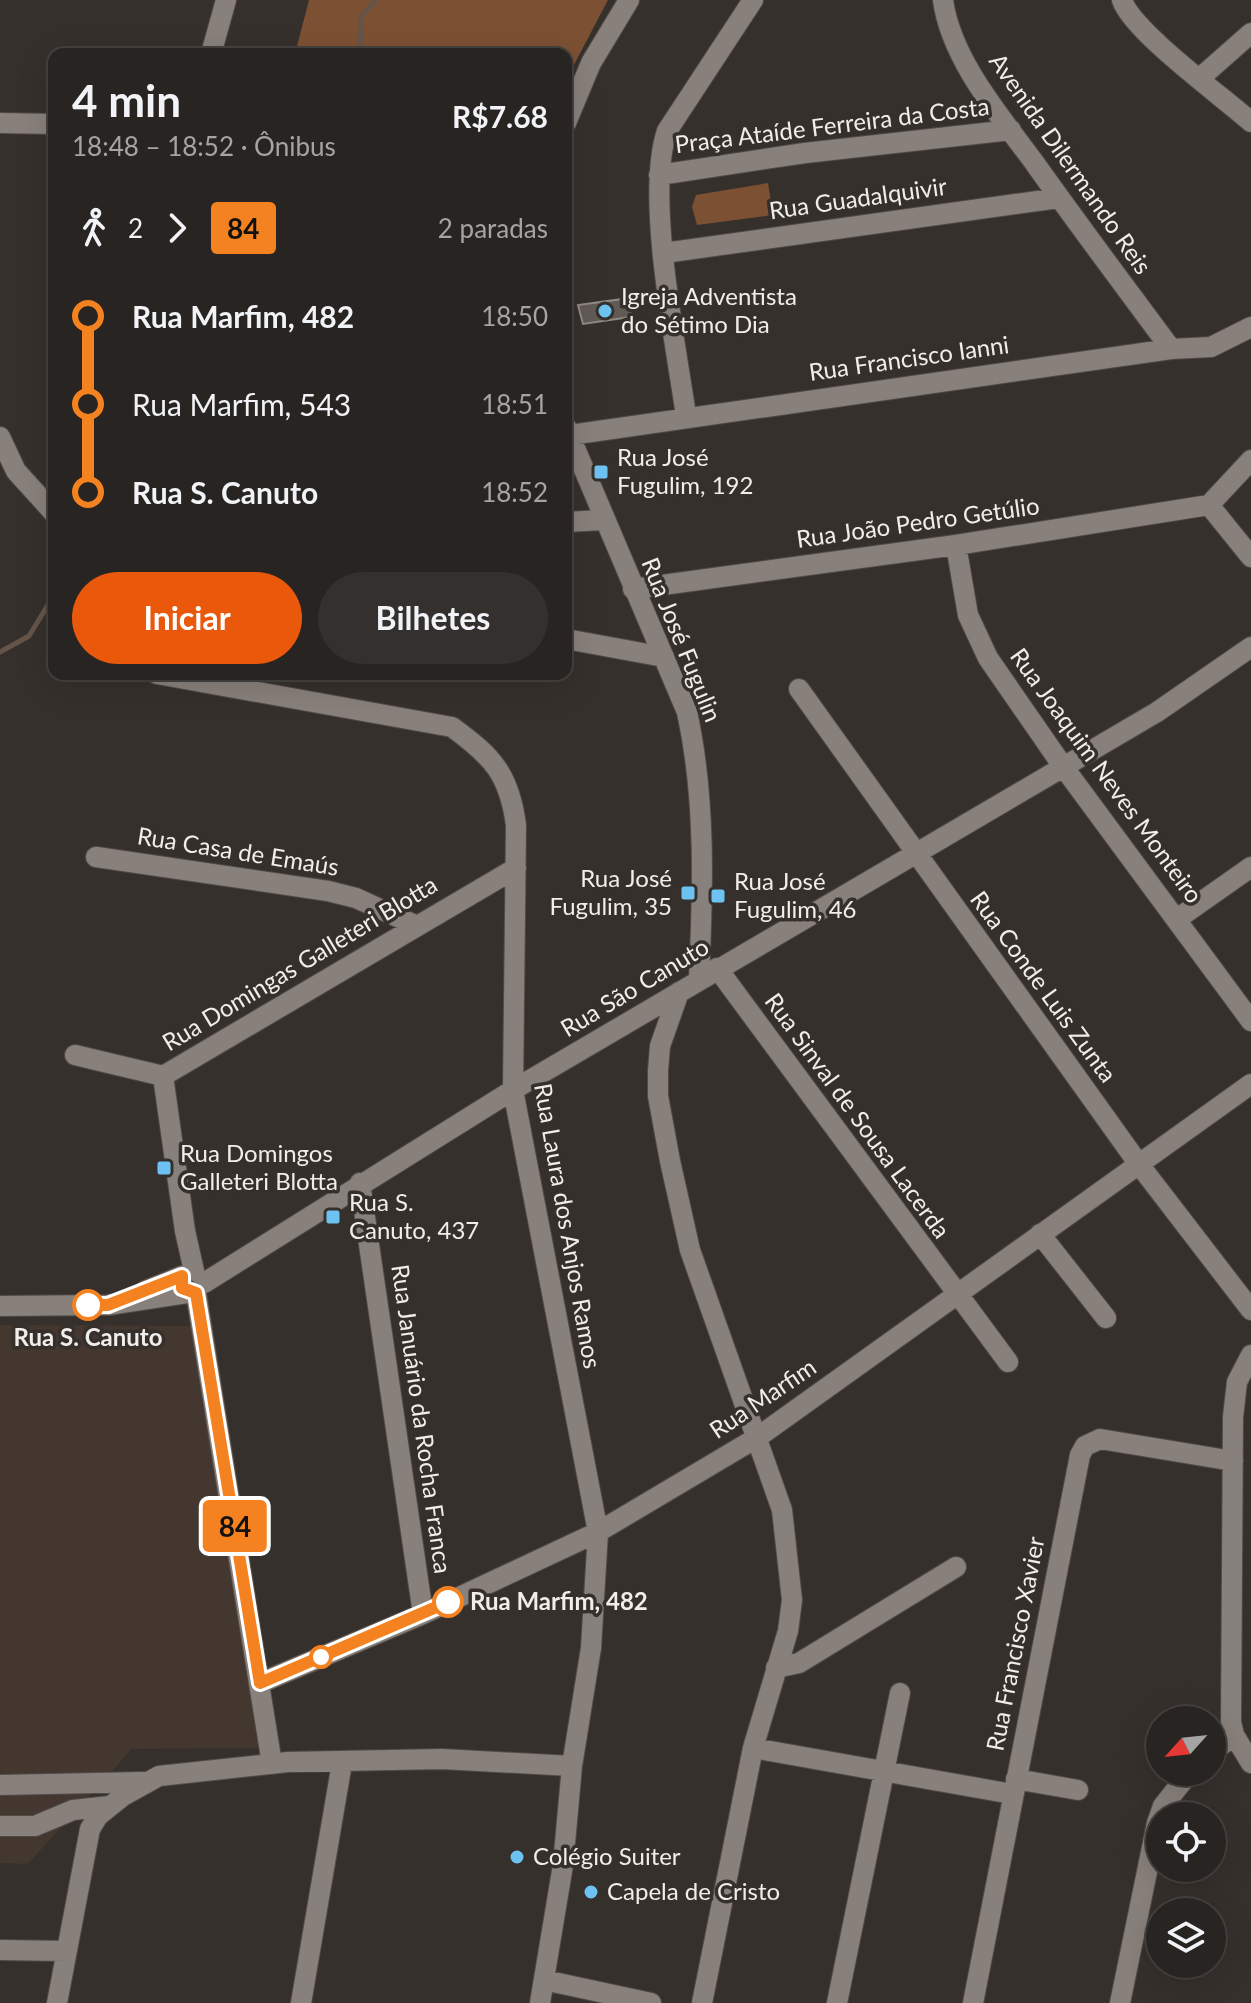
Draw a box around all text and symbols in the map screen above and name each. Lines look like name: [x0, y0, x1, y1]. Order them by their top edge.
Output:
street label: Avenida Dilermando Reis: [984, 47, 1158, 279]
text: 4 min: [72, 74, 181, 126]
street label: Praça Ataíde Ferreira da Costa: [673, 91, 991, 158]
text: R$7.68: [452, 98, 548, 134]
text: 18:48 – 18:52 · Ônibus: [72, 130, 336, 162]
street label: Rua Guadalquivir: [767, 171, 949, 224]
icon: walk: [72, 206, 116, 250]
icon: forward: [155, 206, 199, 250]
text: 84: [227, 211, 260, 245]
text: 2: [128, 212, 143, 244]
text: 2 paradas: [438, 212, 548, 244]
place label: Igreja Adventista do Sétimo Dia: [621, 281, 797, 338]
text: Rua Marfim, 482: [132, 298, 354, 334]
text: 18:50: [481, 300, 548, 332]
marker: Igreja Adventista do Sétimo Dia: [596, 302, 614, 320]
street label: Rua Francisco Ianni: [807, 329, 1011, 386]
text: Rua Marfim, 543: [132, 386, 351, 422]
text: 18:51: [481, 388, 548, 420]
place label: Rua José Fugulim, 192: [617, 442, 753, 499]
marker: Rua José Fugulim, 192: [592, 463, 610, 481]
text: Rua S. Canuto: [132, 474, 318, 510]
text: 18:52: [481, 476, 548, 508]
street label: Rua João Pedro Getúlio: [794, 490, 1041, 553]
street label: Rua José Fugulin: [636, 553, 729, 726]
button: Iniciar: [72, 572, 302, 664]
button: Bilhetes: [318, 572, 548, 664]
street label: Rua Joaquim Neves Monteiro: [1005, 642, 1210, 908]
street label: Rua Casa de Emaús: [135, 820, 341, 881]
place label: Rua José Fugulim, 35: [549, 863, 672, 920]
place label: Rua José Fugulim, 46: [734, 866, 857, 923]
street label: Rua Domingas Galleteri Blotta: [157, 869, 442, 1056]
marker: Rua José Fugulim, 35: [679, 884, 697, 902]
street label: Rua Conde Luis Zunta: [965, 885, 1123, 1087]
marker: Rua José Fugulim, 46: [709, 887, 727, 905]
street label: Rua São Canuto: [555, 931, 713, 1042]
street label: Rua Sinval de Sousa Lacerda: [759, 987, 957, 1243]
street label: Rua Laura dos Anjos Ramos: [529, 1081, 608, 1371]
place label: Rua Domingos Galleteri Blotta: [180, 1138, 338, 1195]
marker: Rua Domingos Galleteri Blotta: [155, 1159, 173, 1177]
place label: Rua S. Canuto, 437: [349, 1187, 479, 1244]
marker: Rua S. Canuto, 437: [324, 1208, 342, 1226]
street label: Rua Januário da Rocha Franca: [386, 1262, 459, 1575]
marker: Rua S. Canuto: [73, 1290, 103, 1320]
place label: Rua S. Canuto: [14, 1322, 162, 1351]
street label: Rua Marfim: [703, 1352, 821, 1444]
line badge: 84: [199, 1500, 271, 1552]
text: 84: [219, 1509, 251, 1543]
street label: Rua Francisco Xavier: [980, 1534, 1050, 1753]
place label: Rua Marfim, 482: [470, 1586, 648, 1615]
marker: Rua Marfim, 482: [433, 1587, 463, 1617]
unlabelled marker: [310, 1646, 332, 1668]
north arrow: [1146, 1706, 1226, 1786]
map controls: [1146, 1706, 1226, 1978]
button: locate: [1146, 1802, 1226, 1882]
place label: Colégio Suiter: [533, 1841, 681, 1870]
marker: Colégio Suiter: [508, 1848, 526, 1866]
place label: Capela de Cristo: [607, 1876, 780, 1905]
marker: Capela de Cristo: [582, 1883, 600, 1901]
button: layers: [1146, 1898, 1226, 1978]

